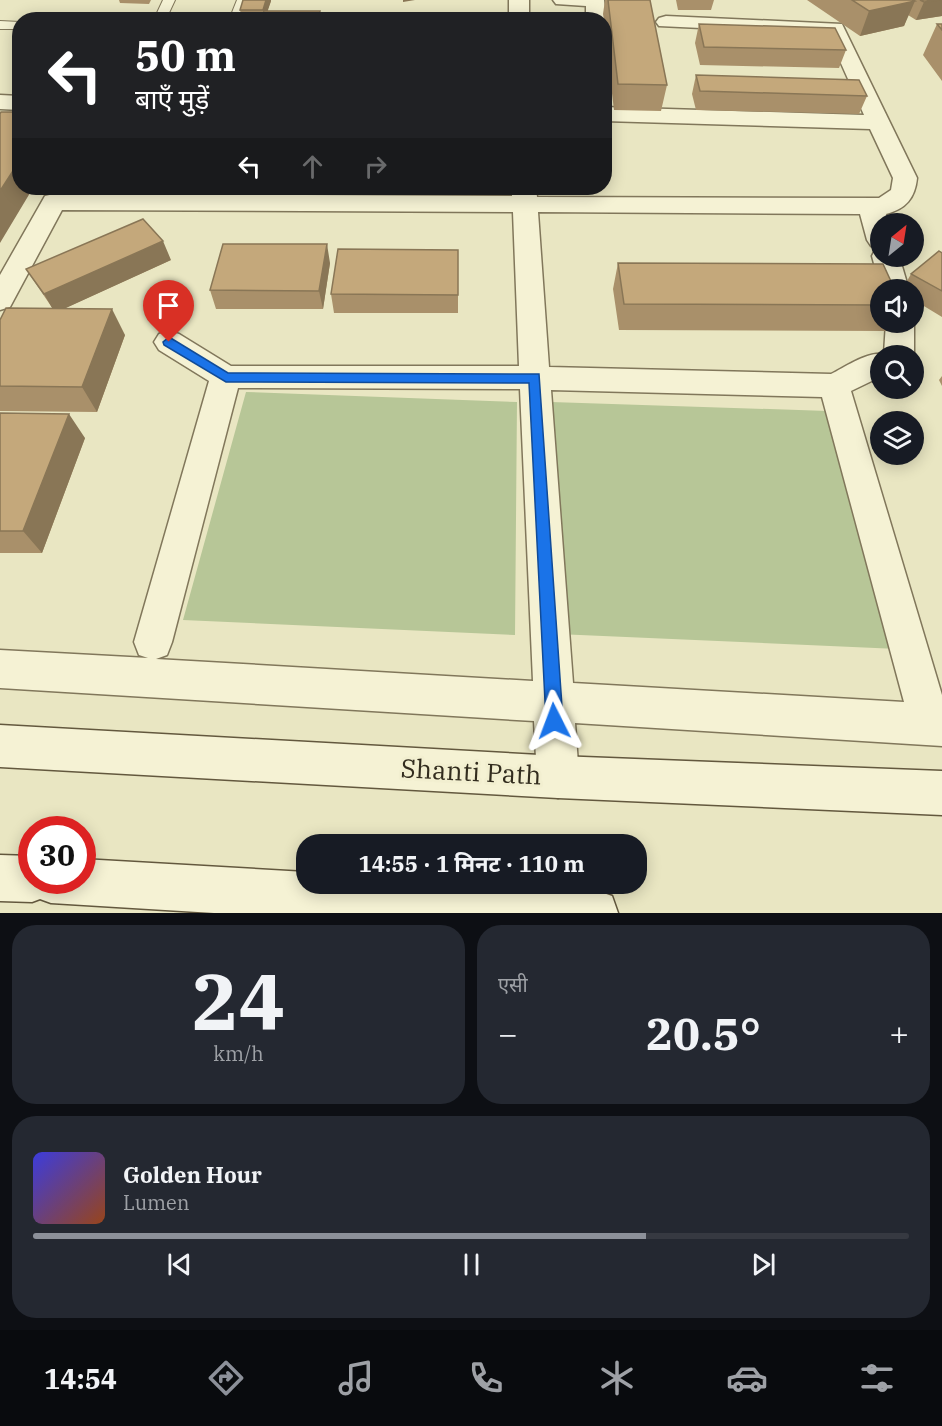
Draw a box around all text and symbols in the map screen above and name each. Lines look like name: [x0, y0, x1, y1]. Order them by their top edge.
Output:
text: 50 m: [135, 28, 236, 83]
icon: left: [36, 36, 114, 114]
text: बाएँ मुड़ें: [135, 81, 209, 116]
icon: left: [233, 150, 266, 183]
icon: ahead: [296, 150, 329, 183]
icon: right: [359, 150, 392, 183]
north arrow: [870, 213, 924, 267]
map controls: [870, 213, 924, 465]
button: sound: [870, 279, 924, 333]
pin: [143, 280, 194, 342]
icon: arrive: [152, 289, 185, 322]
button: search: [870, 345, 924, 399]
button: layers: [870, 411, 924, 465]
position arrow: [522, 689, 586, 753]
street label: Shanti Path: [400, 750, 542, 792]
speed limit sign: 30: [18, 816, 96, 894]
text: 14:55 · 1 मिनट · 110 m: [358, 849, 585, 878]
text: 24: [192, 950, 285, 1051]
text: एसी: [498, 971, 528, 998]
text: 20.5°: [646, 1004, 761, 1062]
text: −: [498, 1012, 518, 1055]
text: +: [889, 1012, 909, 1055]
text: km/h: [213, 1040, 264, 1067]
text: Golden Hour: [123, 1160, 262, 1189]
text: Lumen: [123, 1189, 190, 1216]
icon: previous: [163, 1248, 196, 1281]
icon: pause: [455, 1248, 488, 1281]
icon: next: [747, 1248, 780, 1281]
icon: directions: [205, 1357, 247, 1399]
icon: music: [335, 1357, 377, 1399]
icon: phone: [465, 1357, 507, 1399]
icon: climate: [596, 1357, 638, 1399]
icon: car: [726, 1357, 768, 1399]
icon: filters: [856, 1357, 898, 1399]
text: 14:54: [44, 1361, 117, 1396]

